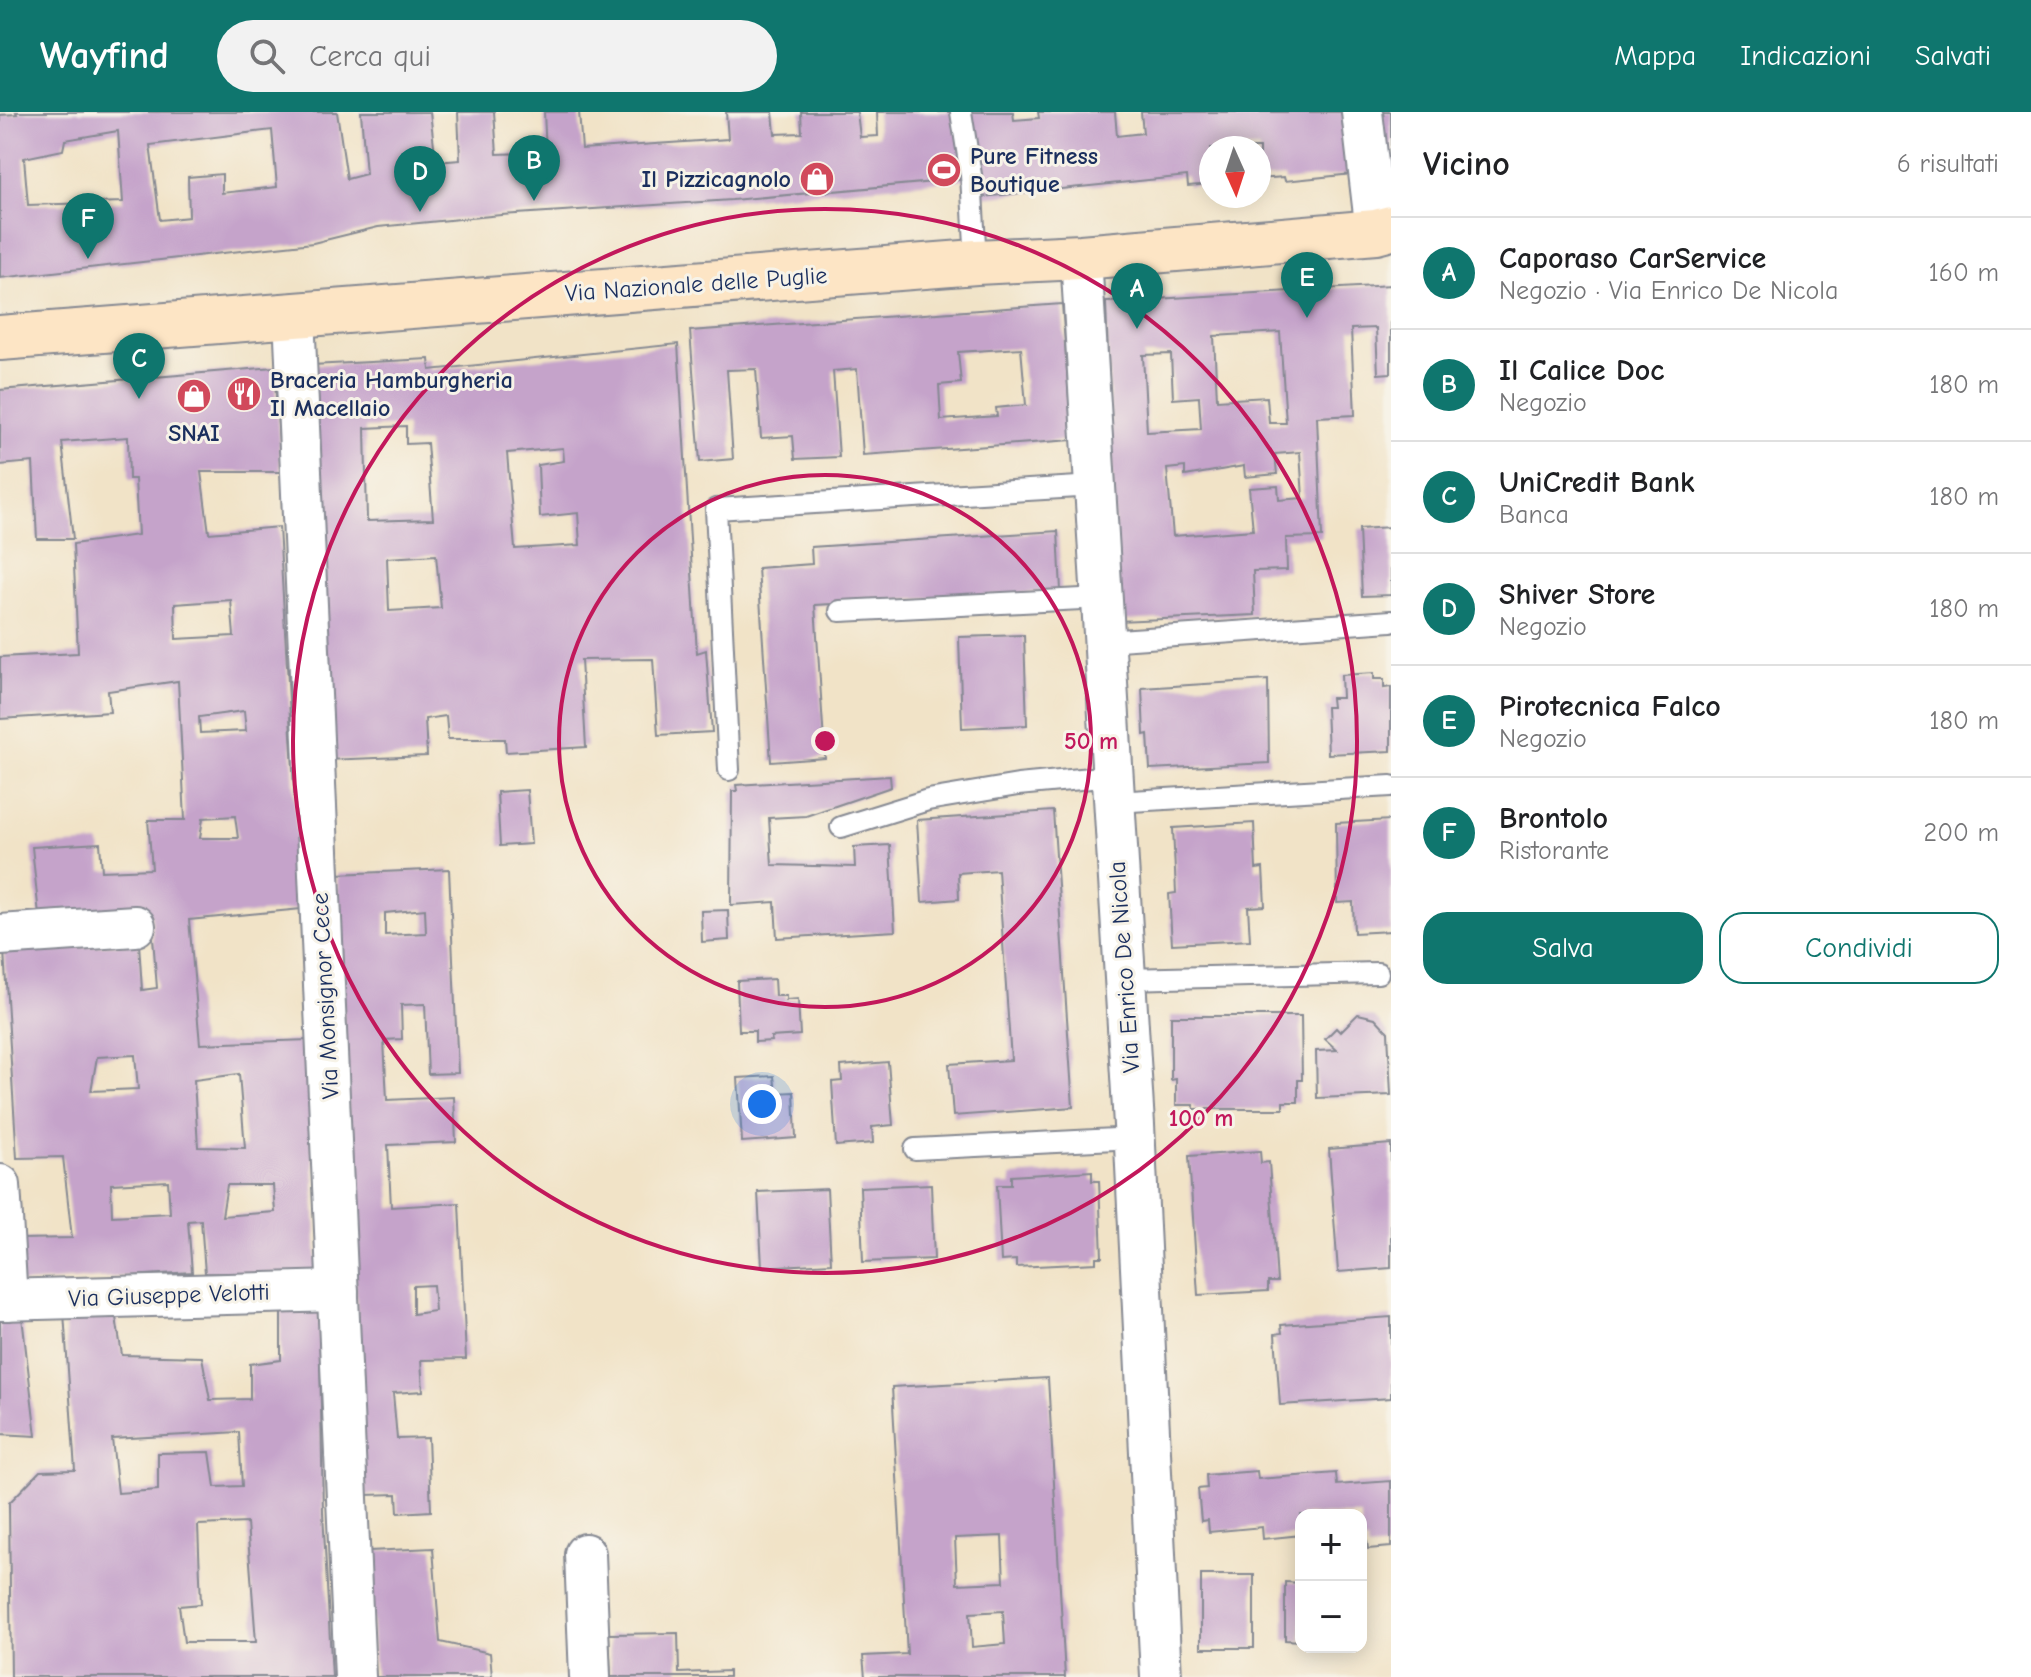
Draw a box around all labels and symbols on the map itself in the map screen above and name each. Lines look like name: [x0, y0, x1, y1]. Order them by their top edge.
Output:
pin: B: [508, 135, 560, 201]
north arrow: [1199, 136, 1271, 208]
place label: Pure Fitness Boutique: [970, 142, 1098, 198]
pin: D: [394, 146, 446, 212]
sports icon: Pure Fitness Boutique: [925, 151, 963, 189]
shop icon: Il Pizzicagnolo: [798, 160, 836, 198]
place label: Il Pizzicagnolo: [641, 165, 791, 193]
pin: F: [62, 193, 114, 259]
pin: E: [1281, 252, 1333, 318]
street label: Via Nazionale delle Puglie: [564, 261, 828, 307]
pin: A: [1111, 263, 1163, 329]
pin: C: [113, 333, 165, 399]
place label: Braceria Hamburgheria Il Macellaio: [270, 366, 513, 422]
restaurant icon: Braceria Hamburgheria Il Macellaio: [225, 375, 263, 413]
shop icon: SNAI: [175, 377, 213, 415]
place label: SNAI: [168, 419, 220, 447]
centre of rings: [811, 727, 839, 755]
text: 50 m: [1064, 727, 1118, 755]
street label: Via Enrico De Nicola: [1103, 860, 1145, 1074]
street label: Via Monsignor Cece: [306, 892, 344, 1100]
your location: [742, 1084, 782, 1124]
text: 100 m: [1169, 1104, 1233, 1132]
street label: Via Giuseppe Velotti: [68, 1277, 270, 1313]

